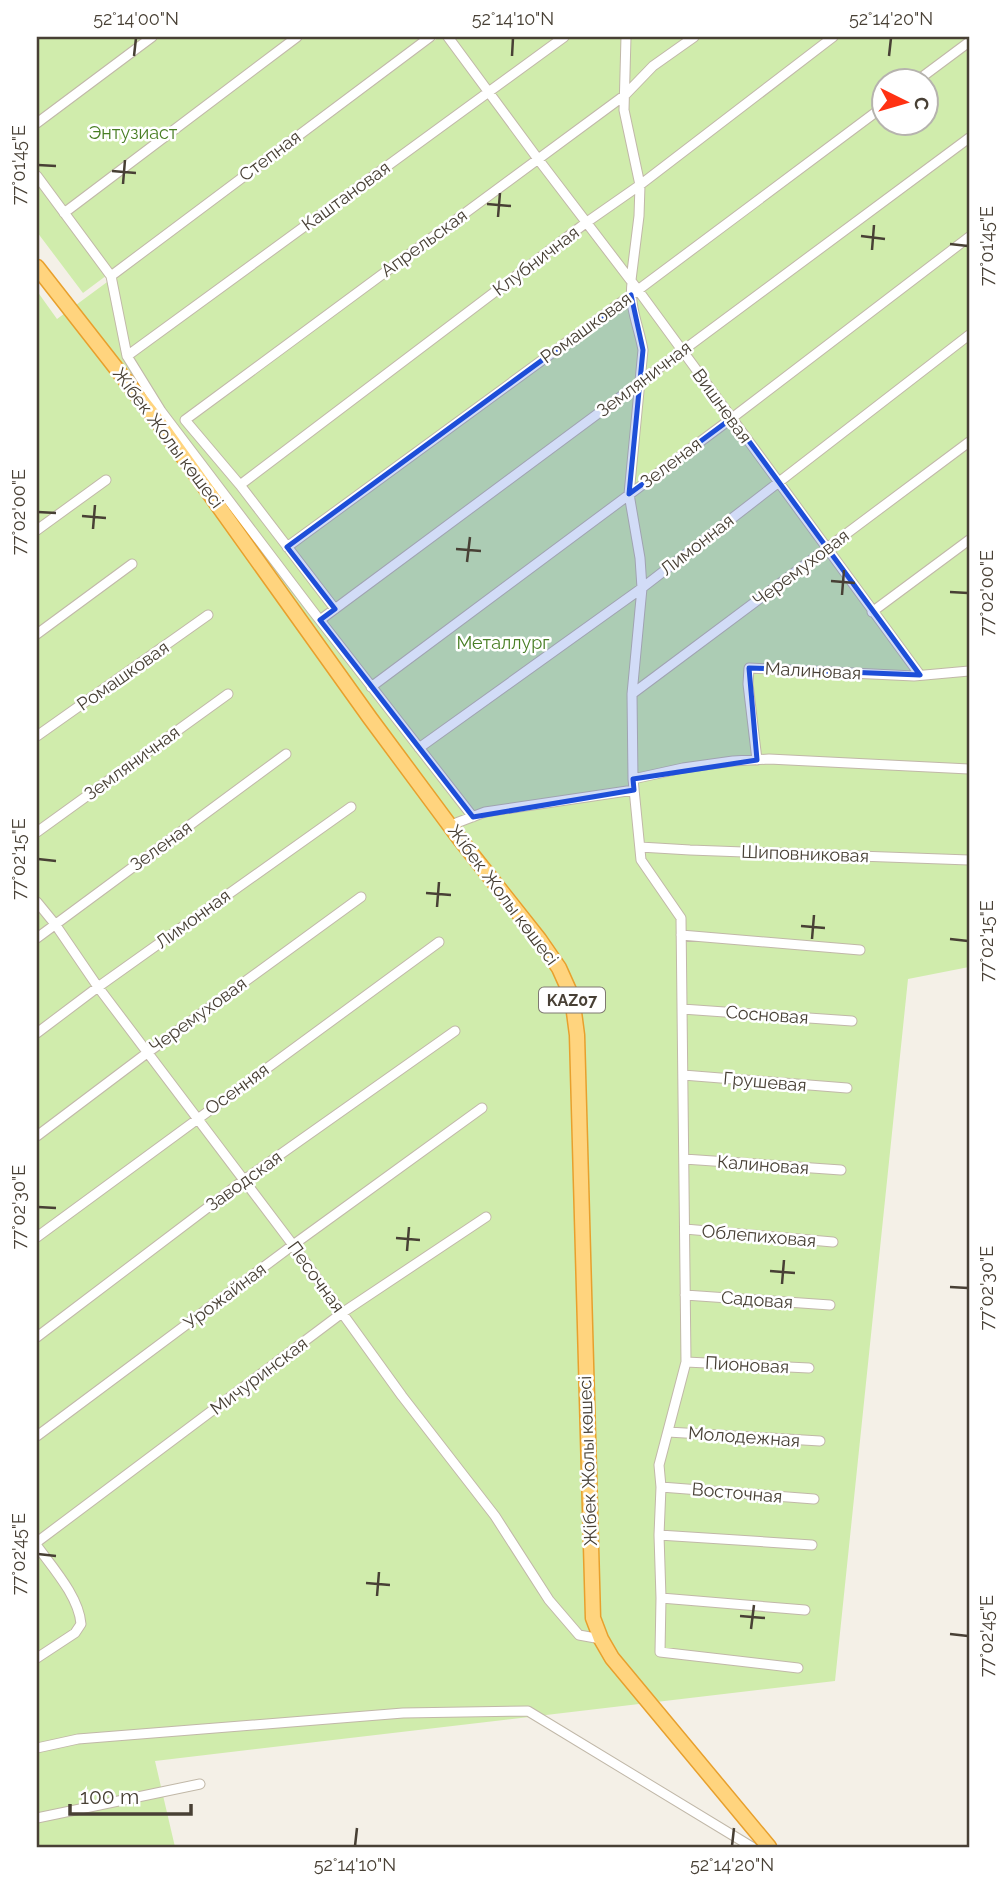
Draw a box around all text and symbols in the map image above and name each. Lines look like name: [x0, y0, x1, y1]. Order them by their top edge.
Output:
text: 52°14'00"N: [93, 8, 179, 29]
text: 52°14'10"N: [472, 8, 554, 29]
text: 52°14'20"N: [849, 8, 933, 29]
north arrow: [870, 66, 940, 136]
text: С: [910, 96, 933, 111]
park label: Энтузиаст: [89, 122, 178, 143]
text: 77°01'45"E: [8, 125, 29, 205]
street label: Степная: [235, 126, 305, 185]
street label: Каштановая: [298, 157, 394, 235]
street label: Апрельская: [377, 204, 471, 281]
text: 77°01'45"E: [976, 206, 997, 286]
street label: Клубничная: [488, 221, 583, 300]
street label: Ромашковая: [536, 288, 635, 368]
street label: Земляничная: [592, 336, 695, 421]
street label: Жібек Жолы көшесі: [109, 363, 228, 512]
street label: Вишневая: [688, 364, 756, 447]
street label: Зеленая: [636, 433, 705, 492]
text: 77°02'00"E: [8, 469, 29, 555]
street label: Лимонная: [656, 509, 738, 580]
street label: Черемуховая: [749, 525, 853, 611]
text: 77°02'00"E: [976, 550, 997, 636]
park label: Металлург: [456, 632, 550, 653]
street label: Ромашковая: [73, 636, 173, 715]
street label: Малиновая: [764, 657, 862, 684]
street label: Земляничная: [80, 721, 183, 804]
street label: Зеленая: [126, 816, 196, 875]
text: 77°02'15"E: [8, 818, 29, 900]
street label: Жібек Жолы көшесі: [444, 820, 563, 969]
street label: Шиповниковая: [741, 841, 869, 866]
street label: Лимонная: [151, 884, 234, 953]
text: 77°02'15"E: [976, 900, 997, 982]
street label: Черемуховая: [145, 972, 250, 1057]
road number: KAZ07: [539, 988, 605, 1012]
street label: Сосновая: [725, 1001, 809, 1028]
street label: Осенняя: [201, 1058, 273, 1119]
street label: Грушевая: [723, 1067, 808, 1096]
street label: Заводская: [202, 1146, 286, 1215]
street label: Калиновая: [716, 1151, 810, 1178]
text: 77°02'30"E: [8, 1165, 29, 1249]
street label: Облепиховая: [701, 1220, 817, 1251]
street label: Песочная: [284, 1237, 349, 1316]
text: 77°02'30"E: [976, 1246, 997, 1330]
street label: Урожайная: [180, 1258, 270, 1333]
street label: Садовая: [720, 1287, 794, 1312]
street label: Мичуринская: [206, 1332, 311, 1419]
street label: Пионовая: [704, 1352, 790, 1377]
street label: Жібек Жолы көшесі: [574, 1376, 601, 1547]
street label: Молодежная: [687, 1422, 801, 1451]
street label: Восточная: [691, 1478, 783, 1507]
text: 77°02'45"E: [8, 1513, 29, 1595]
text: 77°02'45"E: [976, 1595, 997, 1677]
scale bar: [70, 1772, 191, 1816]
text: 100 m: [80, 1784, 139, 1809]
text: 52°14'10"N: [314, 1854, 396, 1875]
text: 52°14'20"N: [690, 1854, 774, 1875]

